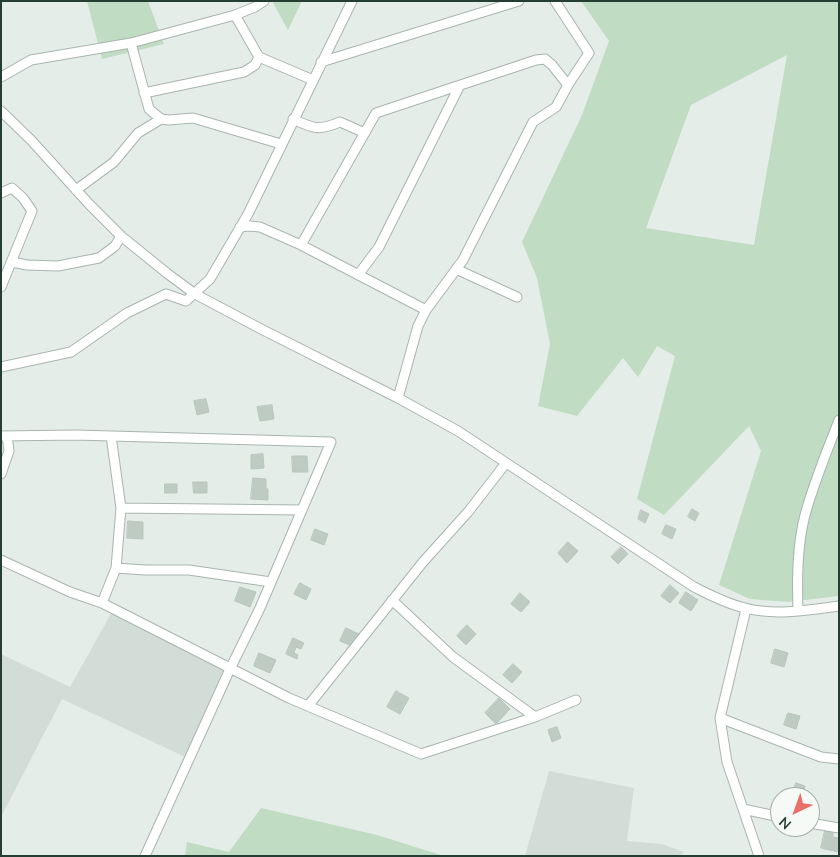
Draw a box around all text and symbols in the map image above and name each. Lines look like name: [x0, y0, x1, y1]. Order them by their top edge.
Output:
north arrow: [770, 787, 820, 837]
text: N: [775, 812, 796, 833]

